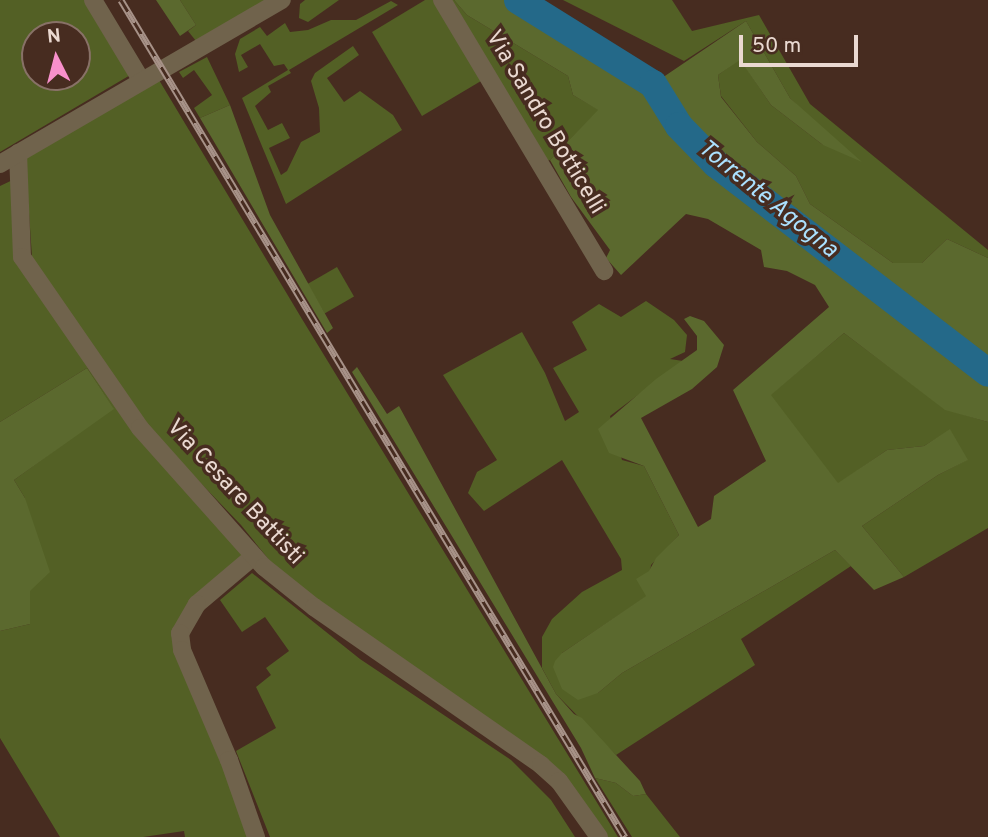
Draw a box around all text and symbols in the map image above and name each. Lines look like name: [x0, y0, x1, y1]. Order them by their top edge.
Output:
north arrow: [21, 21, 91, 91]
scale bar: [743, 21, 862, 65]
text: N: [46, 24, 62, 50]
street label: Via Sandro Botticelli: [478, 26, 610, 220]
text: 50 m: [752, 33, 801, 60]
water label: Torrente Agogna: [691, 134, 843, 266]
street label: Via Cesare Battisti: [160, 415, 308, 571]

